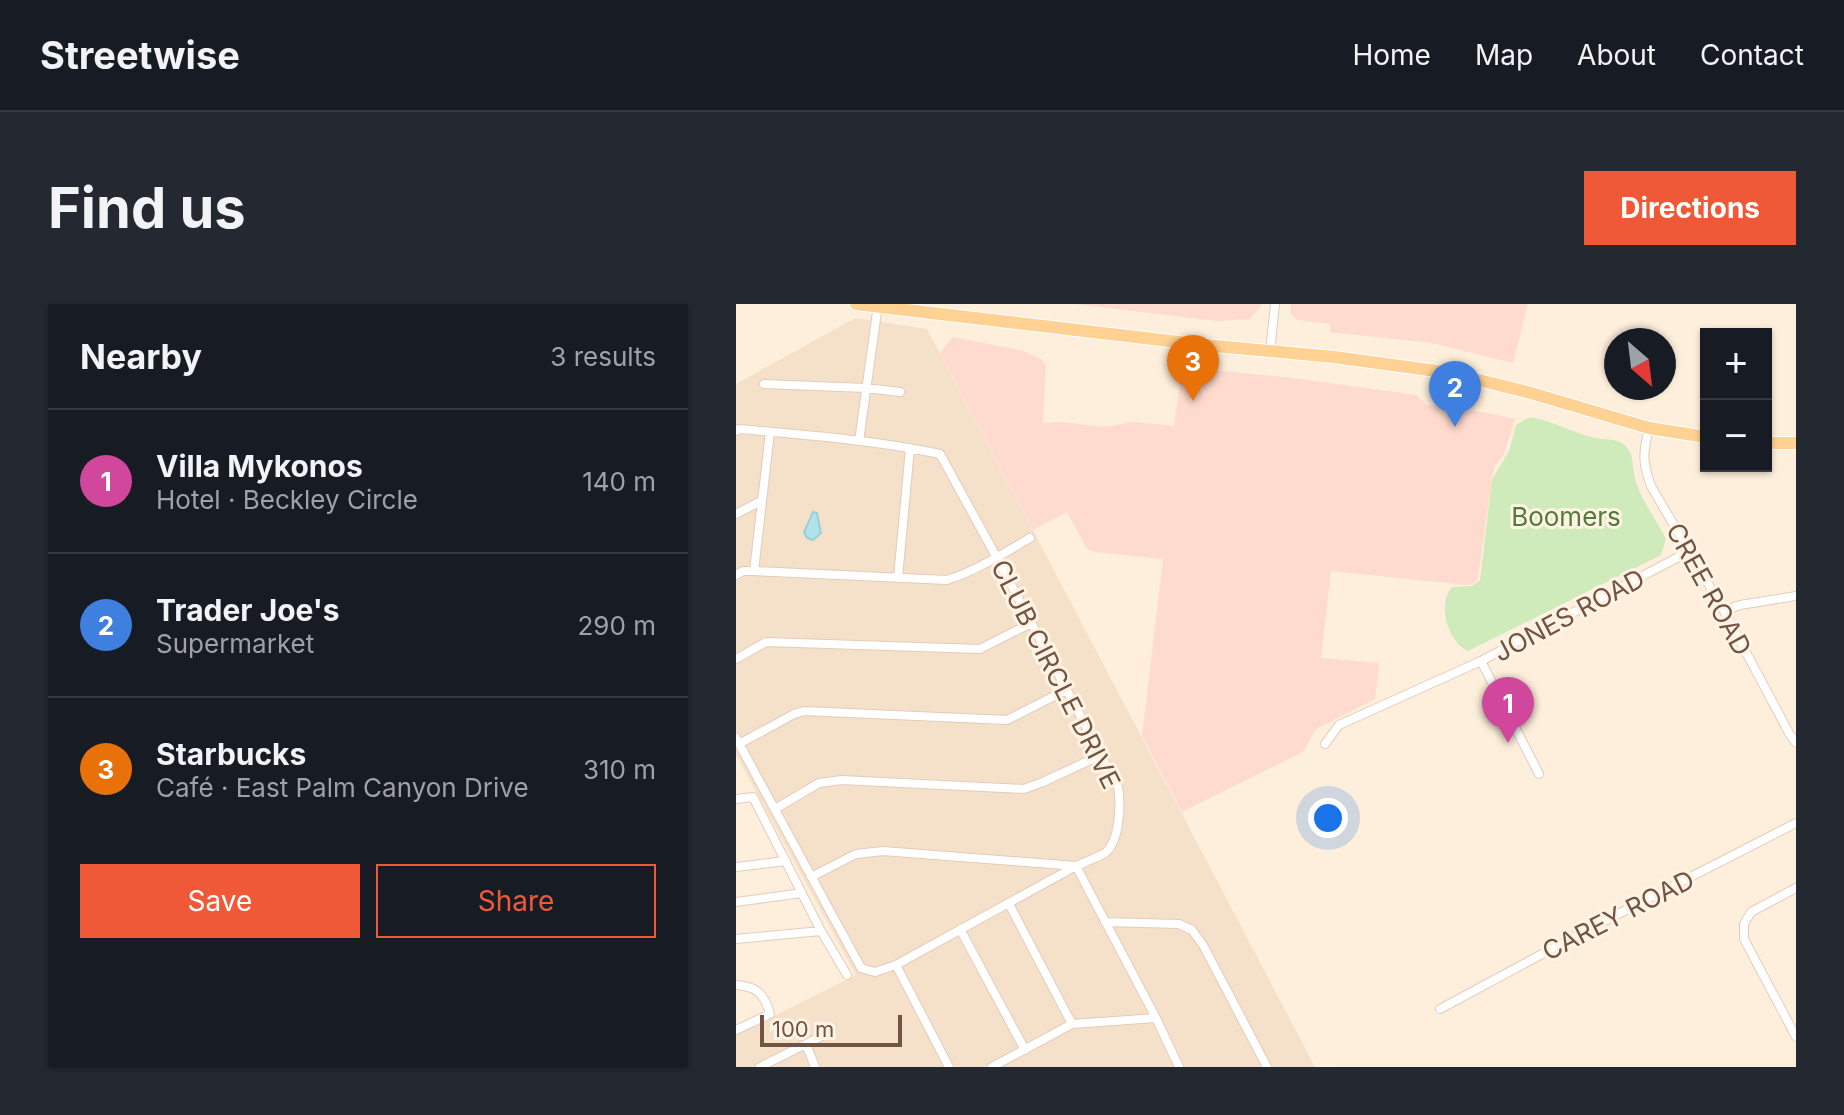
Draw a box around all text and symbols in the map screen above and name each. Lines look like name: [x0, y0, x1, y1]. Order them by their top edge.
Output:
text: Streetwise: [40, 32, 240, 78]
text: Home: [1352, 38, 1431, 72]
text: Map: [1475, 38, 1533, 72]
text: About: [1577, 38, 1656, 72]
text: Contact: [1700, 38, 1804, 72]
button: Directions: [1584, 171, 1796, 245]
text: Find us: [48, 174, 246, 242]
north arrow: [1604, 328, 1676, 400]
map controls: [1700, 328, 1772, 472]
button: +: [1700, 328, 1772, 400]
pin: 3: [1167, 335, 1219, 401]
text: Nearby: [80, 336, 202, 377]
text: 3 results: [550, 341, 656, 372]
pin: 2: [1429, 361, 1481, 427]
button: −: [1700, 400, 1772, 472]
text: Villa Mykonos: [156, 448, 363, 484]
text: 1: [100, 466, 112, 497]
text: 140 m: [582, 466, 656, 497]
text: Hotel · Beckley Circle: [156, 484, 418, 515]
park label: Boomers: [1511, 501, 1621, 532]
street label: CREE ROAD: [1660, 517, 1758, 661]
street label: CLUB CIRCLE DRIVE: [985, 554, 1127, 794]
street label: JONES ROAD: [1488, 562, 1650, 668]
text: Trader Joe's: [156, 592, 340, 628]
text: 2: [98, 610, 114, 641]
text: 290 m: [578, 610, 656, 641]
text: Supermarket: [156, 628, 314, 659]
pin: 1: [1482, 677, 1534, 743]
text: Starbucks: [156, 736, 306, 772]
text: 3: [98, 754, 114, 785]
text: 310 m: [583, 754, 656, 785]
text: Café · East Palm Canyon Drive: [156, 772, 529, 803]
your location: [1308, 798, 1348, 838]
street label: CAREY ROAD: [1537, 863, 1699, 967]
button: Save: [80, 864, 360, 938]
button: Share: [376, 864, 656, 938]
scale bar: [760, 1011, 902, 1047]
text: 100 m: [772, 1016, 834, 1042]

